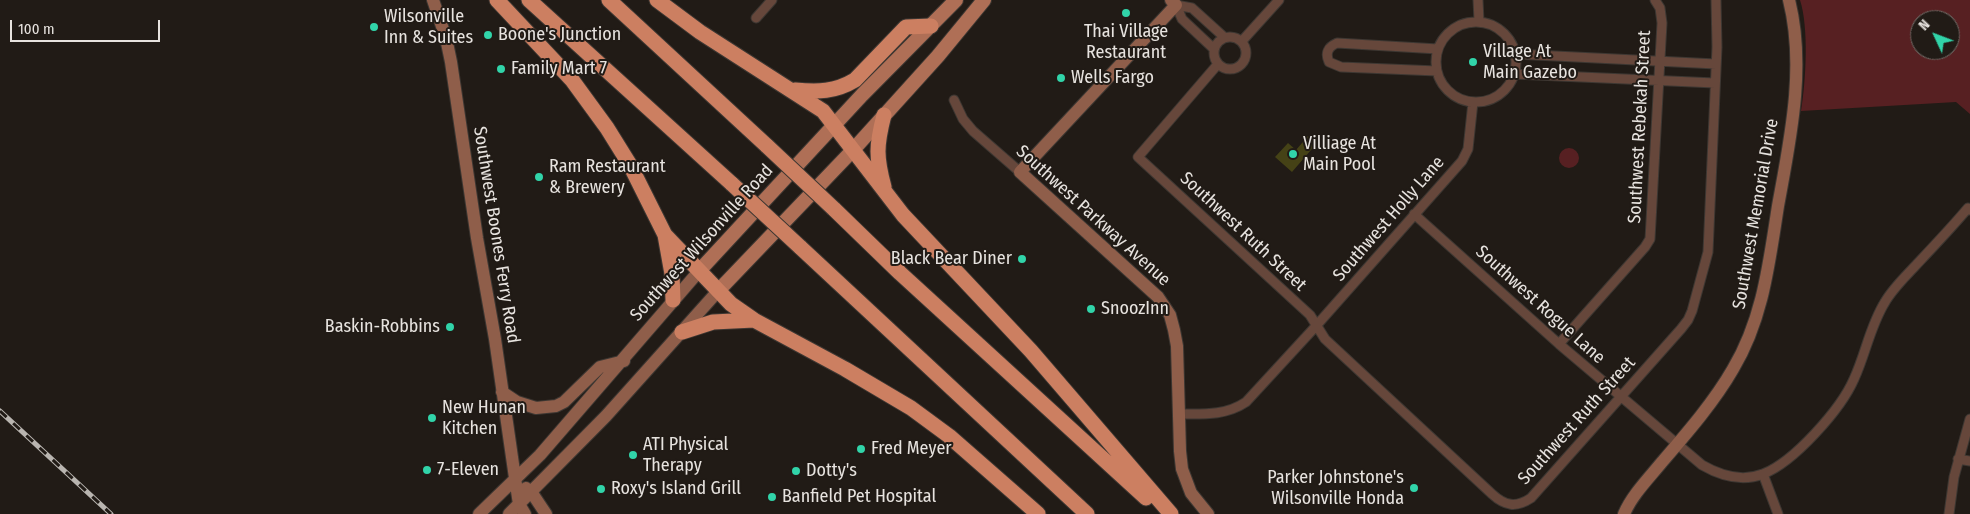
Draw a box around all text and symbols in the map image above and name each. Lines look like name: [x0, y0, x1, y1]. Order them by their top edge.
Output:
place label: Wilsonville Inn & Suites: [384, 6, 473, 48]
marker: Thai Village Restaurant: [1120, 7, 1132, 19]
scale bar: [12, 10, 162, 42]
north arrow: [1910, 10, 1960, 60]
text: N: [1915, 16, 1933, 34]
text: 100 m: [18, 20, 55, 38]
marker: Wilsonville Inn & Suites: [368, 21, 380, 33]
place label: Thai Village Restaurant: [1084, 21, 1168, 64]
place label: Boone's Junction: [498, 24, 621, 46]
marker: Boone's Junction: [482, 29, 494, 41]
street label: Southwest Rebekah Street: [1624, 30, 1656, 224]
place label: Village At Main Gazebo: [1483, 41, 1577, 84]
marker: Village At Main Gazebo: [1467, 56, 1479, 68]
place label: Family Mart 7: [511, 58, 607, 80]
marker: Family Mart 7: [495, 63, 507, 75]
place label: Wells Fargo: [1071, 67, 1154, 89]
marker: Wells Fargo: [1055, 72, 1067, 84]
street label: Southwest Memorial Drive: [1729, 117, 1783, 311]
street label: Southwest Boones Ferry Road: [468, 125, 524, 345]
place label: Villiage At Main Pool: [1303, 133, 1376, 176]
street label: Southwest Parkway Avenue: [1011, 141, 1175, 291]
marker: Villiage At Main Pool: [1287, 148, 1299, 160]
street label: Southwest Holly Lane: [1329, 152, 1449, 286]
place label: Ram Restaurant & Brewery: [549, 156, 666, 198]
street label: Southwest Wilsonville Road: [626, 160, 778, 326]
street label: Southwest Ruth Street: [1175, 168, 1311, 296]
marker: Ram Restaurant & Brewery: [533, 171, 545, 183]
street label: Southwest Rogue Lane: [1471, 241, 1609, 369]
place label: Black Bear Diner: [891, 248, 1012, 270]
marker: Black Bear Diner: [1016, 253, 1028, 265]
place label: SnoozInn: [1101, 298, 1169, 320]
marker: SnoozInn: [1085, 303, 1097, 315]
place label: Baskin-Robbins: [325, 316, 440, 338]
marker: Baskin-Robbins: [444, 321, 456, 333]
street label: Southwest Ruth Street: [1514, 353, 1640, 489]
place label: New Hunan Kitchen: [442, 397, 526, 439]
marker: New Hunan Kitchen: [426, 412, 438, 424]
place label: ATI Physical Therapy: [643, 434, 728, 476]
place label: Fred Meyer: [871, 438, 952, 460]
marker: Fred Meyer: [855, 443, 867, 455]
marker: ATI Physical Therapy: [627, 449, 639, 461]
place label: 7-Eleven: [437, 459, 499, 481]
place label: Dotty's: [806, 460, 857, 482]
marker: 7-Eleven: [421, 464, 433, 476]
marker: Dotty's: [790, 465, 802, 477]
place label: Parker Johnstone's Wilsonville Honda: [1267, 467, 1404, 509]
place label: Roxy's Island Grill: [611, 478, 741, 500]
marker: Parker Johnstone's Wilsonville Honda: [1408, 482, 1420, 494]
marker: Roxy's Island Grill: [595, 483, 607, 495]
place label: Banfield Pet Hospital: [782, 486, 936, 508]
marker: Banfield Pet Hospital: [766, 491, 778, 503]

